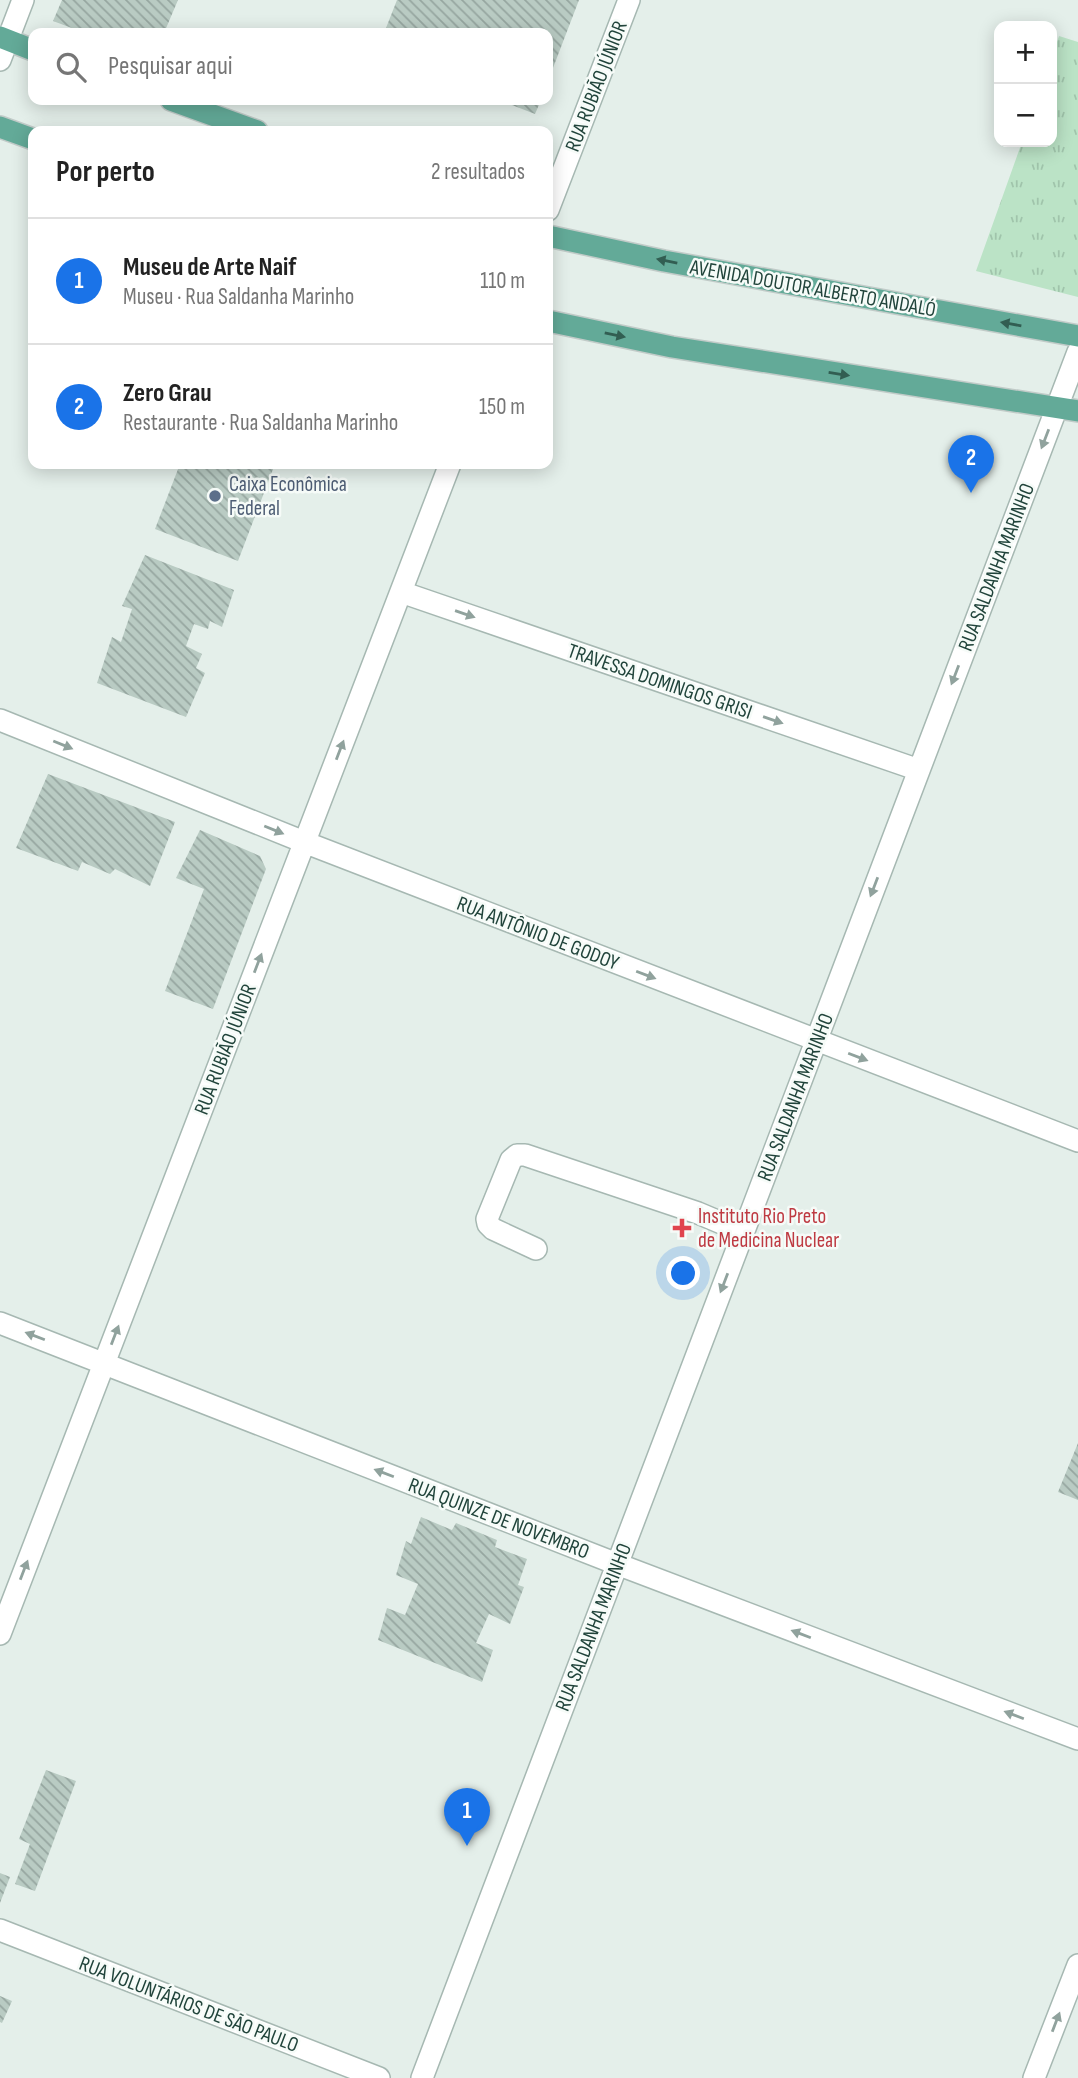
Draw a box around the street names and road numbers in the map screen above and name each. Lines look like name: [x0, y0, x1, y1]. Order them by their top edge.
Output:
street label: RUA RUBIÃO JÚNIOR: [560, 17, 633, 155]
street label: AVENIDA DOUTOR ALBERTO ANDALÓ: [687, 254, 938, 322]
street label: RUA SALDANHA MARINHO: [953, 480, 1040, 655]
street label: TRAVESSA DOMINGOS GRISI: [564, 638, 755, 725]
street label: RUA ANTÔNIO DE GODOY: [453, 891, 622, 976]
street label: RUA RUBIÃO JÚNIOR: [189, 980, 262, 1118]
street label: RUA SALDANHA MARINHO: [752, 1010, 839, 1185]
street label: RUA QUINZE DE NOVEMBRO: [405, 1472, 593, 1564]
street label: RUA SALDANHA MARINHO: [550, 1540, 637, 1715]
street label: RUA VOLUNTÁRIOS DE SÃO PAULO: [76, 1951, 302, 2058]

